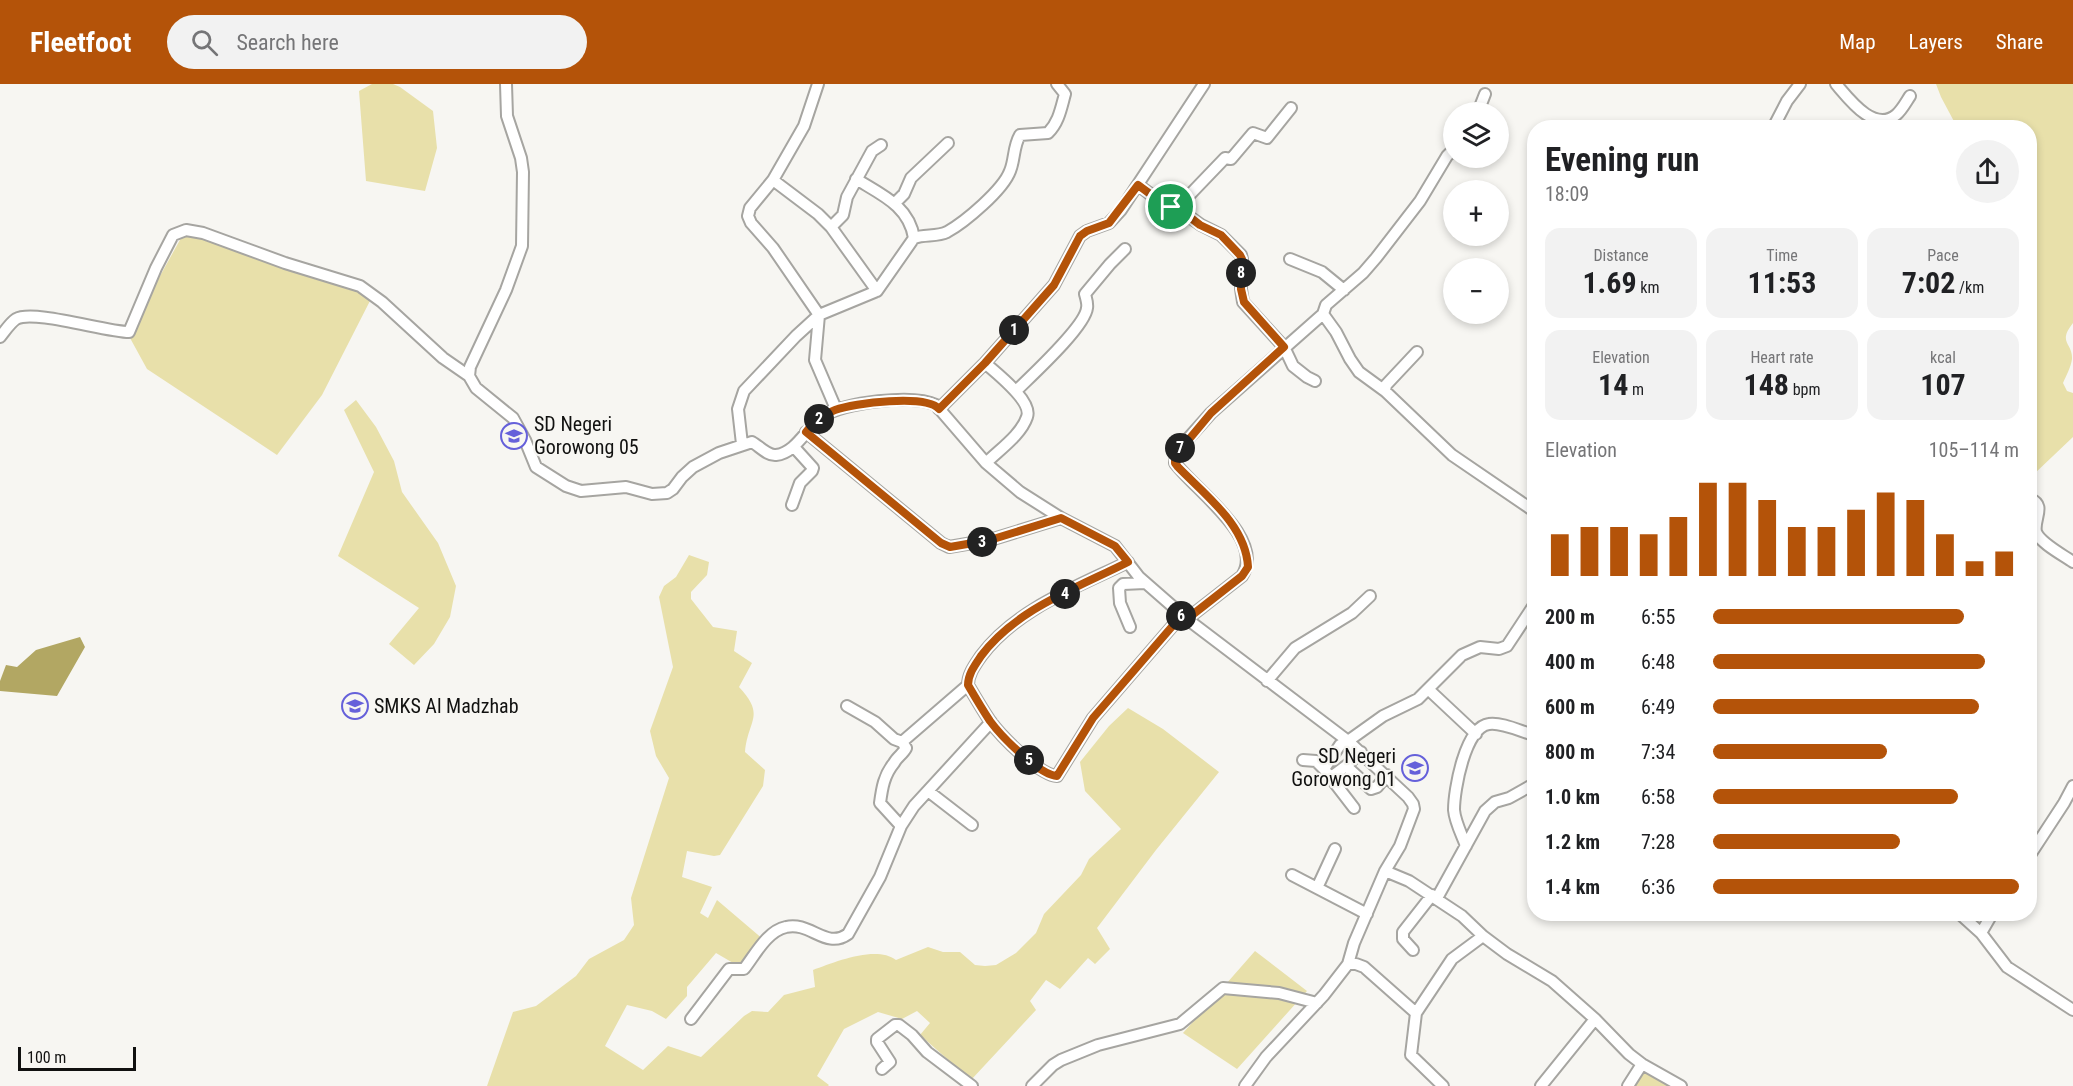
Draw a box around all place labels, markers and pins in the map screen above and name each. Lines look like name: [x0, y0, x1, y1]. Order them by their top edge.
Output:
pin: [1145, 181, 1196, 232]
pin: 8: [1226, 258, 1256, 288]
pin: 1: [999, 315, 1029, 345]
pin: 2: [804, 404, 834, 434]
place label: SD Negeri Gorowong 05: [534, 412, 639, 459]
school or university icon: SD Negeri Gorowong 05: [499, 421, 529, 451]
pin: 7: [1165, 433, 1195, 463]
pin: 3: [967, 527, 997, 557]
pin: 4: [1050, 579, 1080, 609]
pin: 6: [1166, 601, 1196, 631]
school or university icon: SMKS Al Madzhab: [340, 691, 370, 721]
place label: SMKS Al Madzhab: [374, 694, 519, 718]
place label: SD Negeri Gorowong 01: [1291, 744, 1396, 791]
pin: 5: [1014, 745, 1044, 775]
school or university icon: SD Negeri Gorowong 01: [1400, 753, 1430, 783]

